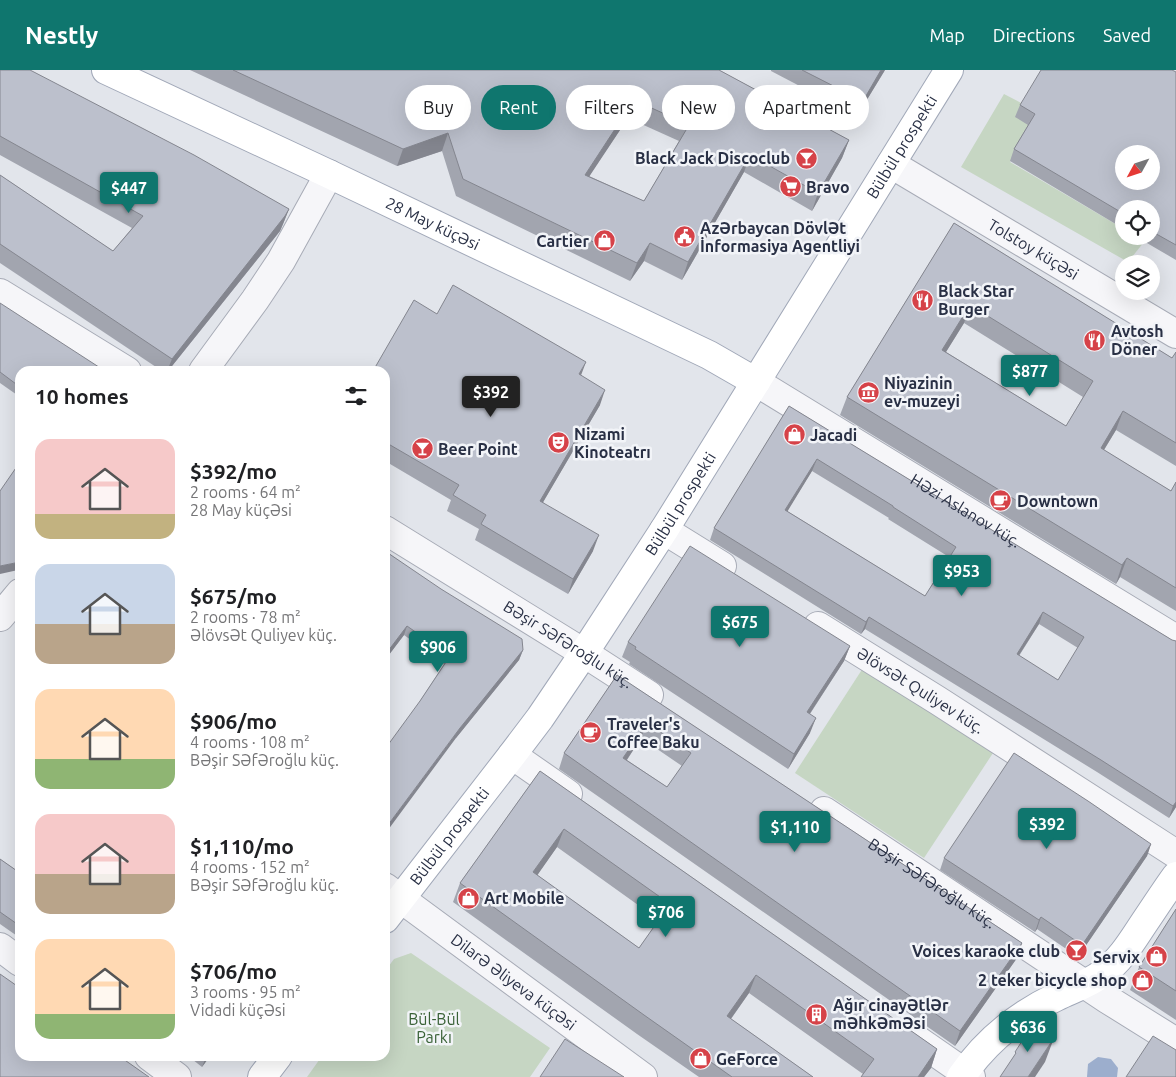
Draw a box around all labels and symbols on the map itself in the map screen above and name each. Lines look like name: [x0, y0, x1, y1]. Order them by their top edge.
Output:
street label: Bülbül prospekti: [863, 92, 940, 202]
north arrow: [1115, 145, 1160, 190]
bar icon: Black Jack Discoclub: [794, 146, 818, 170]
place label: Black Jack Discoclub: [635, 149, 790, 167]
pin: $447: [99, 172, 159, 214]
supermarket icon: Bravo: [778, 175, 802, 199]
place label: Bravo: [806, 178, 850, 196]
street label: 28 May küçəsi: [383, 193, 483, 253]
street label: Tolstoy küçəsi: [985, 215, 1082, 283]
place label: Azərbaycan Dövlət İnformasiya Agentliyi: [700, 219, 860, 255]
public building icon: Azərbaycan Dövlət İnformasiya Agentliyi: [672, 225, 696, 249]
shop icon: Cartier: [593, 229, 617, 253]
place label: Cartier: [536, 232, 589, 250]
place label: Black Star Burger: [938, 282, 1014, 318]
restaurant icon: Black Star Burger: [910, 288, 934, 312]
place label: Avtosh Döner: [1111, 322, 1164, 358]
restaurant icon: Avtosh Döner: [1083, 328, 1107, 352]
pin: $877: [1000, 354, 1060, 397]
place label: Niyazinin ev-muzeyi: [884, 374, 960, 410]
pin: $392: [461, 376, 521, 418]
museum icon: Niyazinin ev-muzeyi: [856, 380, 880, 404]
shop icon: Jacadi: [782, 423, 806, 447]
place label: Nizami Kinoteatrı: [574, 425, 651, 461]
place label: Jacadi: [810, 426, 857, 444]
theatre icon: Nizami Kinoteatrı: [546, 431, 570, 455]
bar icon: Beer Point: [410, 437, 434, 461]
place label: Beer Point: [438, 440, 518, 458]
street label: Bülbül prospekti: [641, 449, 719, 558]
street label: Həzi Aslanov küç.: [907, 470, 1024, 551]
cafe icon: Downtown: [989, 489, 1013, 513]
place label: Downtown: [1017, 492, 1098, 510]
pin: $953: [932, 554, 992, 597]
street label: Bəşir Səfəroğlu küç.: [501, 597, 636, 691]
pin: $675: [710, 606, 770, 648]
pin: $906: [408, 630, 468, 673]
street label: Əlövsət Quliyev küç.: [854, 643, 988, 737]
place label: Traveler's Coffee Baku: [607, 715, 700, 751]
cafe icon: Traveler's Coffee Baku: [579, 721, 603, 745]
street label: Bülbül prospekti: [406, 784, 493, 888]
pin: $392: [1017, 808, 1077, 850]
pin: $1,110: [754, 810, 836, 853]
street label: Bəşir Səfəroğlu küç.: [865, 834, 999, 932]
shop icon: Art Mobile: [456, 886, 480, 910]
place label: Art Mobile: [484, 889, 564, 907]
pin: $706: [636, 896, 696, 938]
street label: Dilarə Əliyeva küçəsi: [448, 930, 580, 1034]
bar icon: Voices karaoke club: [1064, 939, 1088, 963]
place label: Voices karaoke club: [912, 942, 1060, 960]
shop icon: Servix: [1144, 945, 1168, 969]
place label: Servix: [1093, 948, 1140, 966]
shop icon: 2 teker bicycle shop: [1131, 968, 1155, 992]
place label: 2 teker bicycle shop: [978, 971, 1127, 989]
place label: Ağır cinayətlər məhkəməsi: [833, 996, 949, 1032]
building icon: Ağır cinayətlər məhkəməsi: [805, 1002, 829, 1026]
park label: Bül-Bül Parkı: [408, 1010, 460, 1046]
pin: $636: [998, 1010, 1058, 1053]
shop icon: GeForce: [688, 1047, 712, 1071]
place label: GeForce: [716, 1050, 778, 1068]

